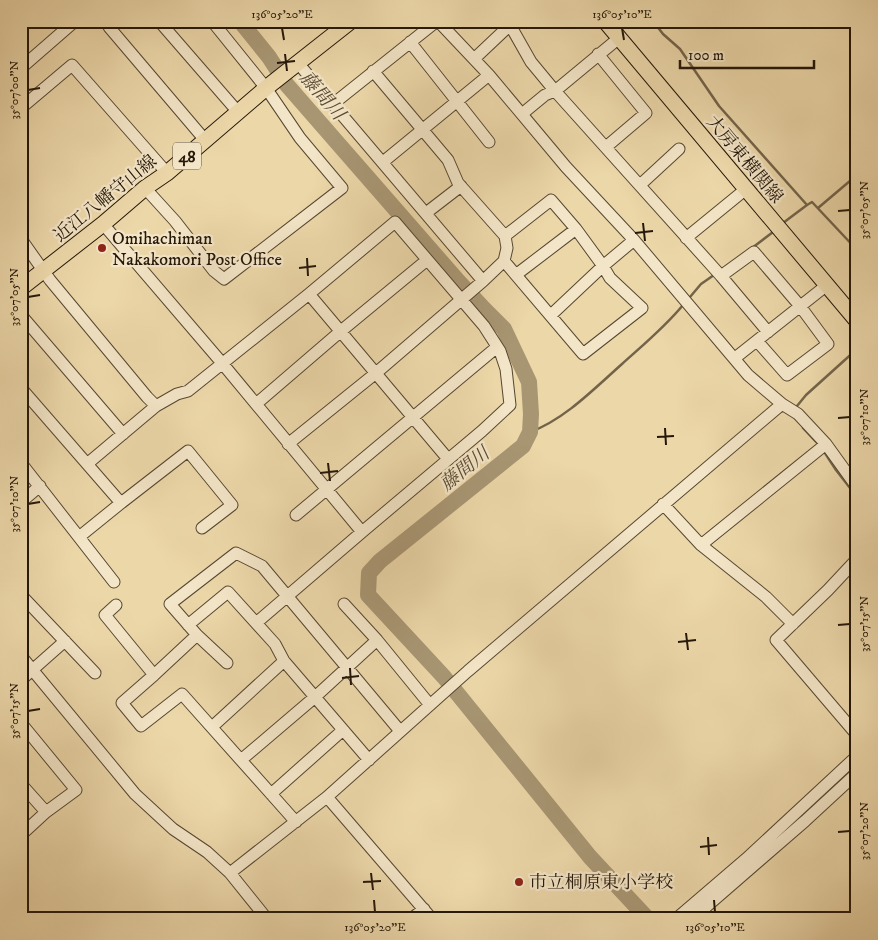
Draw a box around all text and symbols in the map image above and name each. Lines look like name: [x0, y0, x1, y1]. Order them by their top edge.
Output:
text: 136°05'20"E: [251, 7, 313, 22]
text: 136°05'10"E: [592, 7, 652, 22]
scale bar: [680, 38, 814, 70]
text: 100 m: [688, 46, 724, 65]
text: 35°07'00"N: [7, 60, 22, 119]
water label: 藤間川: [294, 67, 351, 127]
street label: 大房東横関線: [701, 111, 787, 208]
road number: 48: [173, 142, 201, 170]
street label: 近江八幡守山線: [50, 151, 162, 247]
text: 35°07'05"N: [857, 181, 872, 239]
place label: Omihachiman Nakakomori Post Office: [112, 228, 282, 271]
marker: Omihachiman Nakakomori Post Office: [96, 242, 108, 254]
text: 35°07'05"N: [7, 268, 22, 326]
text: 35°07'10"N: [857, 388, 872, 445]
water label: 藤間川: [436, 441, 496, 496]
text: 35°07'10"N: [7, 475, 22, 532]
text: 35°07'15"N: [857, 596, 872, 652]
text: 35°07'15"N: [7, 683, 22, 739]
text: 35°07'20"N: [857, 802, 872, 860]
place label: 市立桐原東小学校: [529, 872, 673, 894]
marker: 市立桐原東小学校: [513, 876, 525, 888]
text: 136°05'20"E: [344, 920, 406, 935]
text: 136°05'10"E: [685, 920, 745, 935]

